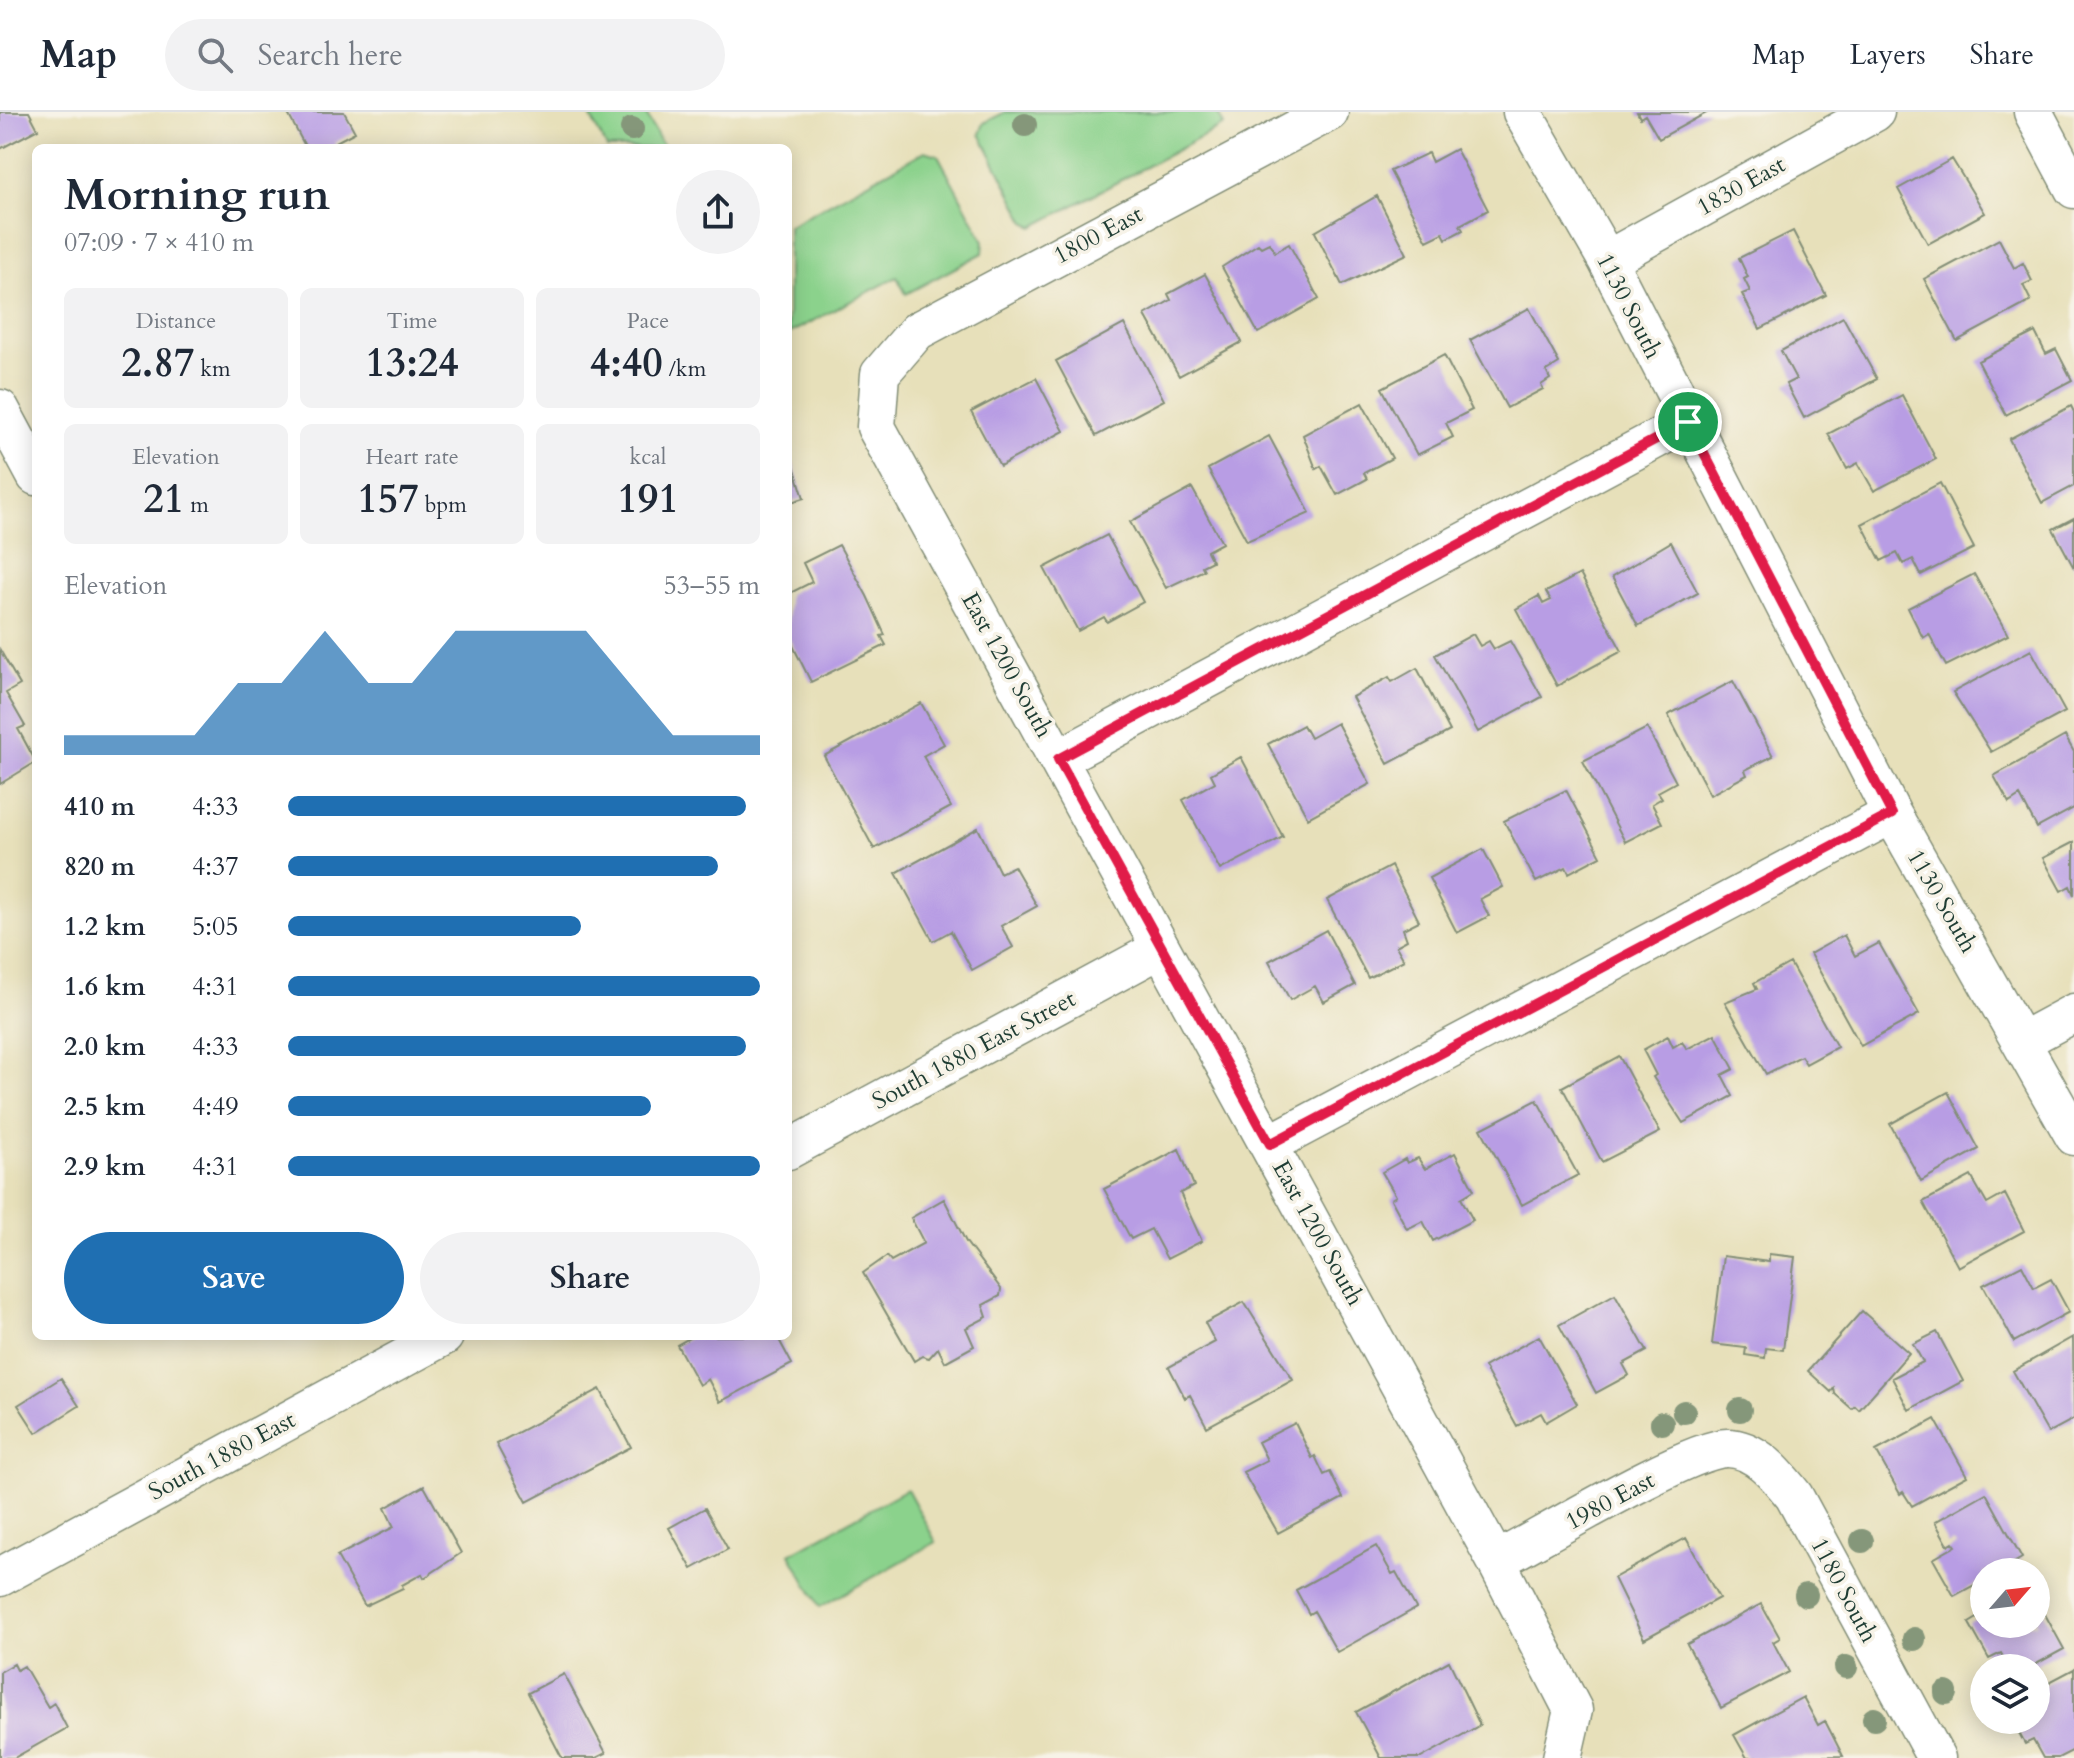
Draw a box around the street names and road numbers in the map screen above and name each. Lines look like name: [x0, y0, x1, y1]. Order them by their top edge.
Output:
street label: 1830 East: [1691, 148, 1792, 224]
street label: 1800 East: [1048, 198, 1149, 272]
street label: 1130 South: [1588, 247, 1670, 365]
street label: East 1200 South: [953, 586, 1061, 744]
street label: 1130 South: [1899, 843, 1985, 959]
street label: South 1880 East Street: [866, 982, 1082, 1118]
street label: East 1200 South: [1264, 1154, 1372, 1312]
street label: South 1880 East: [143, 1403, 302, 1509]
street label: 1980 East: [1560, 1464, 1661, 1538]
street label: 1180 South: [1803, 1532, 1885, 1648]

